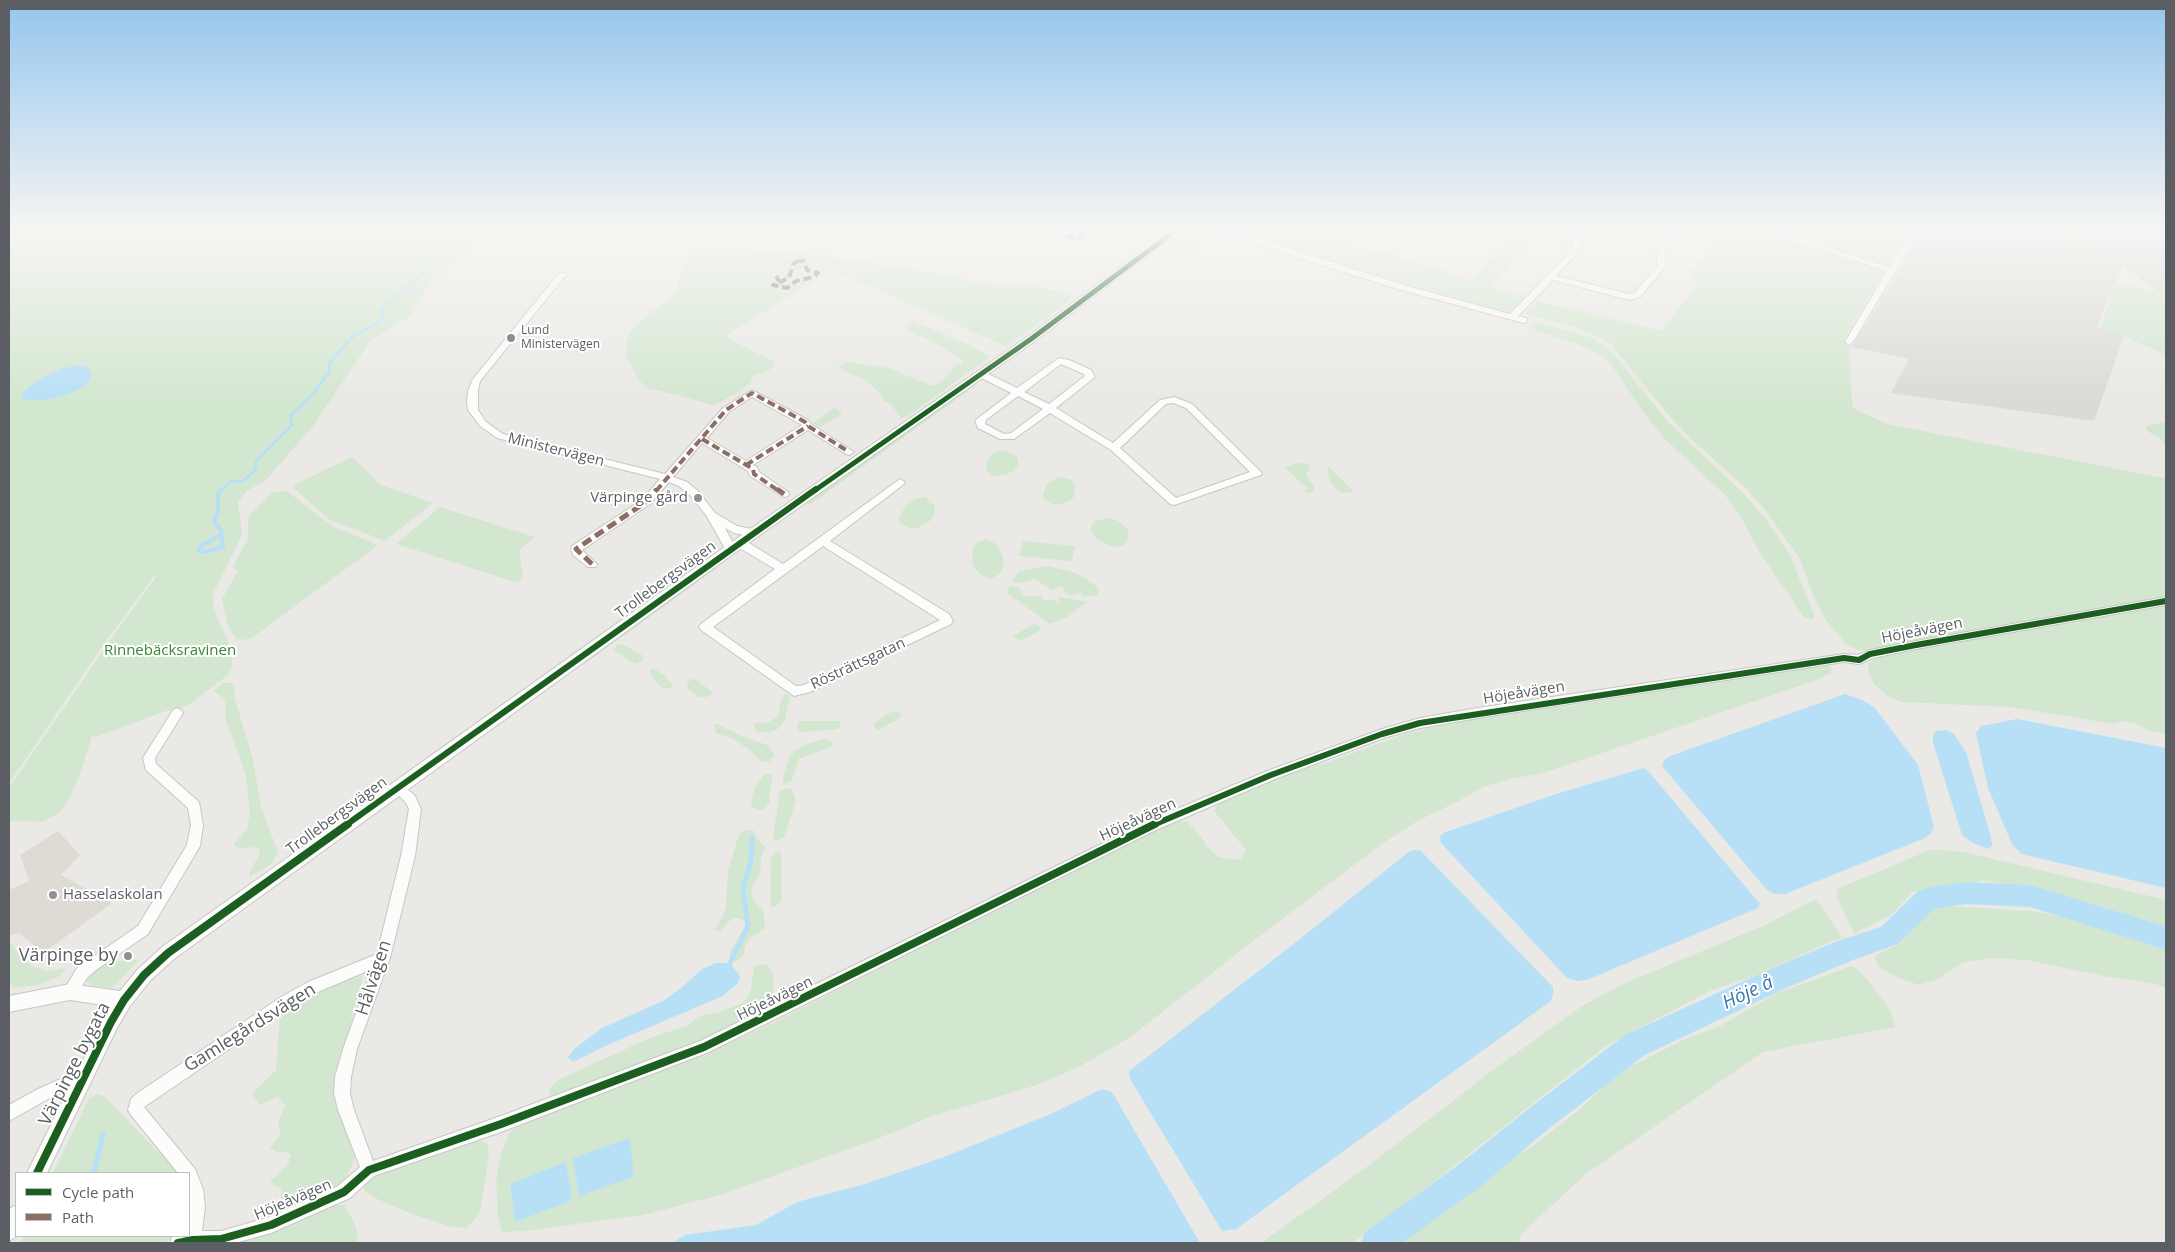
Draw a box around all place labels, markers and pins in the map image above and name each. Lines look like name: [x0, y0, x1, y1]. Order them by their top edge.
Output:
place label: Lund Ministervägen: [521, 324, 600, 352]
marker: Lund Ministervägen: [505, 332, 517, 344]
place label: Värpinge gård: [590, 489, 688, 507]
marker: Värpinge gård: [692, 492, 704, 504]
place label: Hasselaskolan: [63, 886, 163, 904]
marker: Hasselaskolan: [47, 889, 59, 901]
place label: Värpinge by: [19, 945, 118, 967]
marker: Värpinge by: [122, 950, 134, 962]

